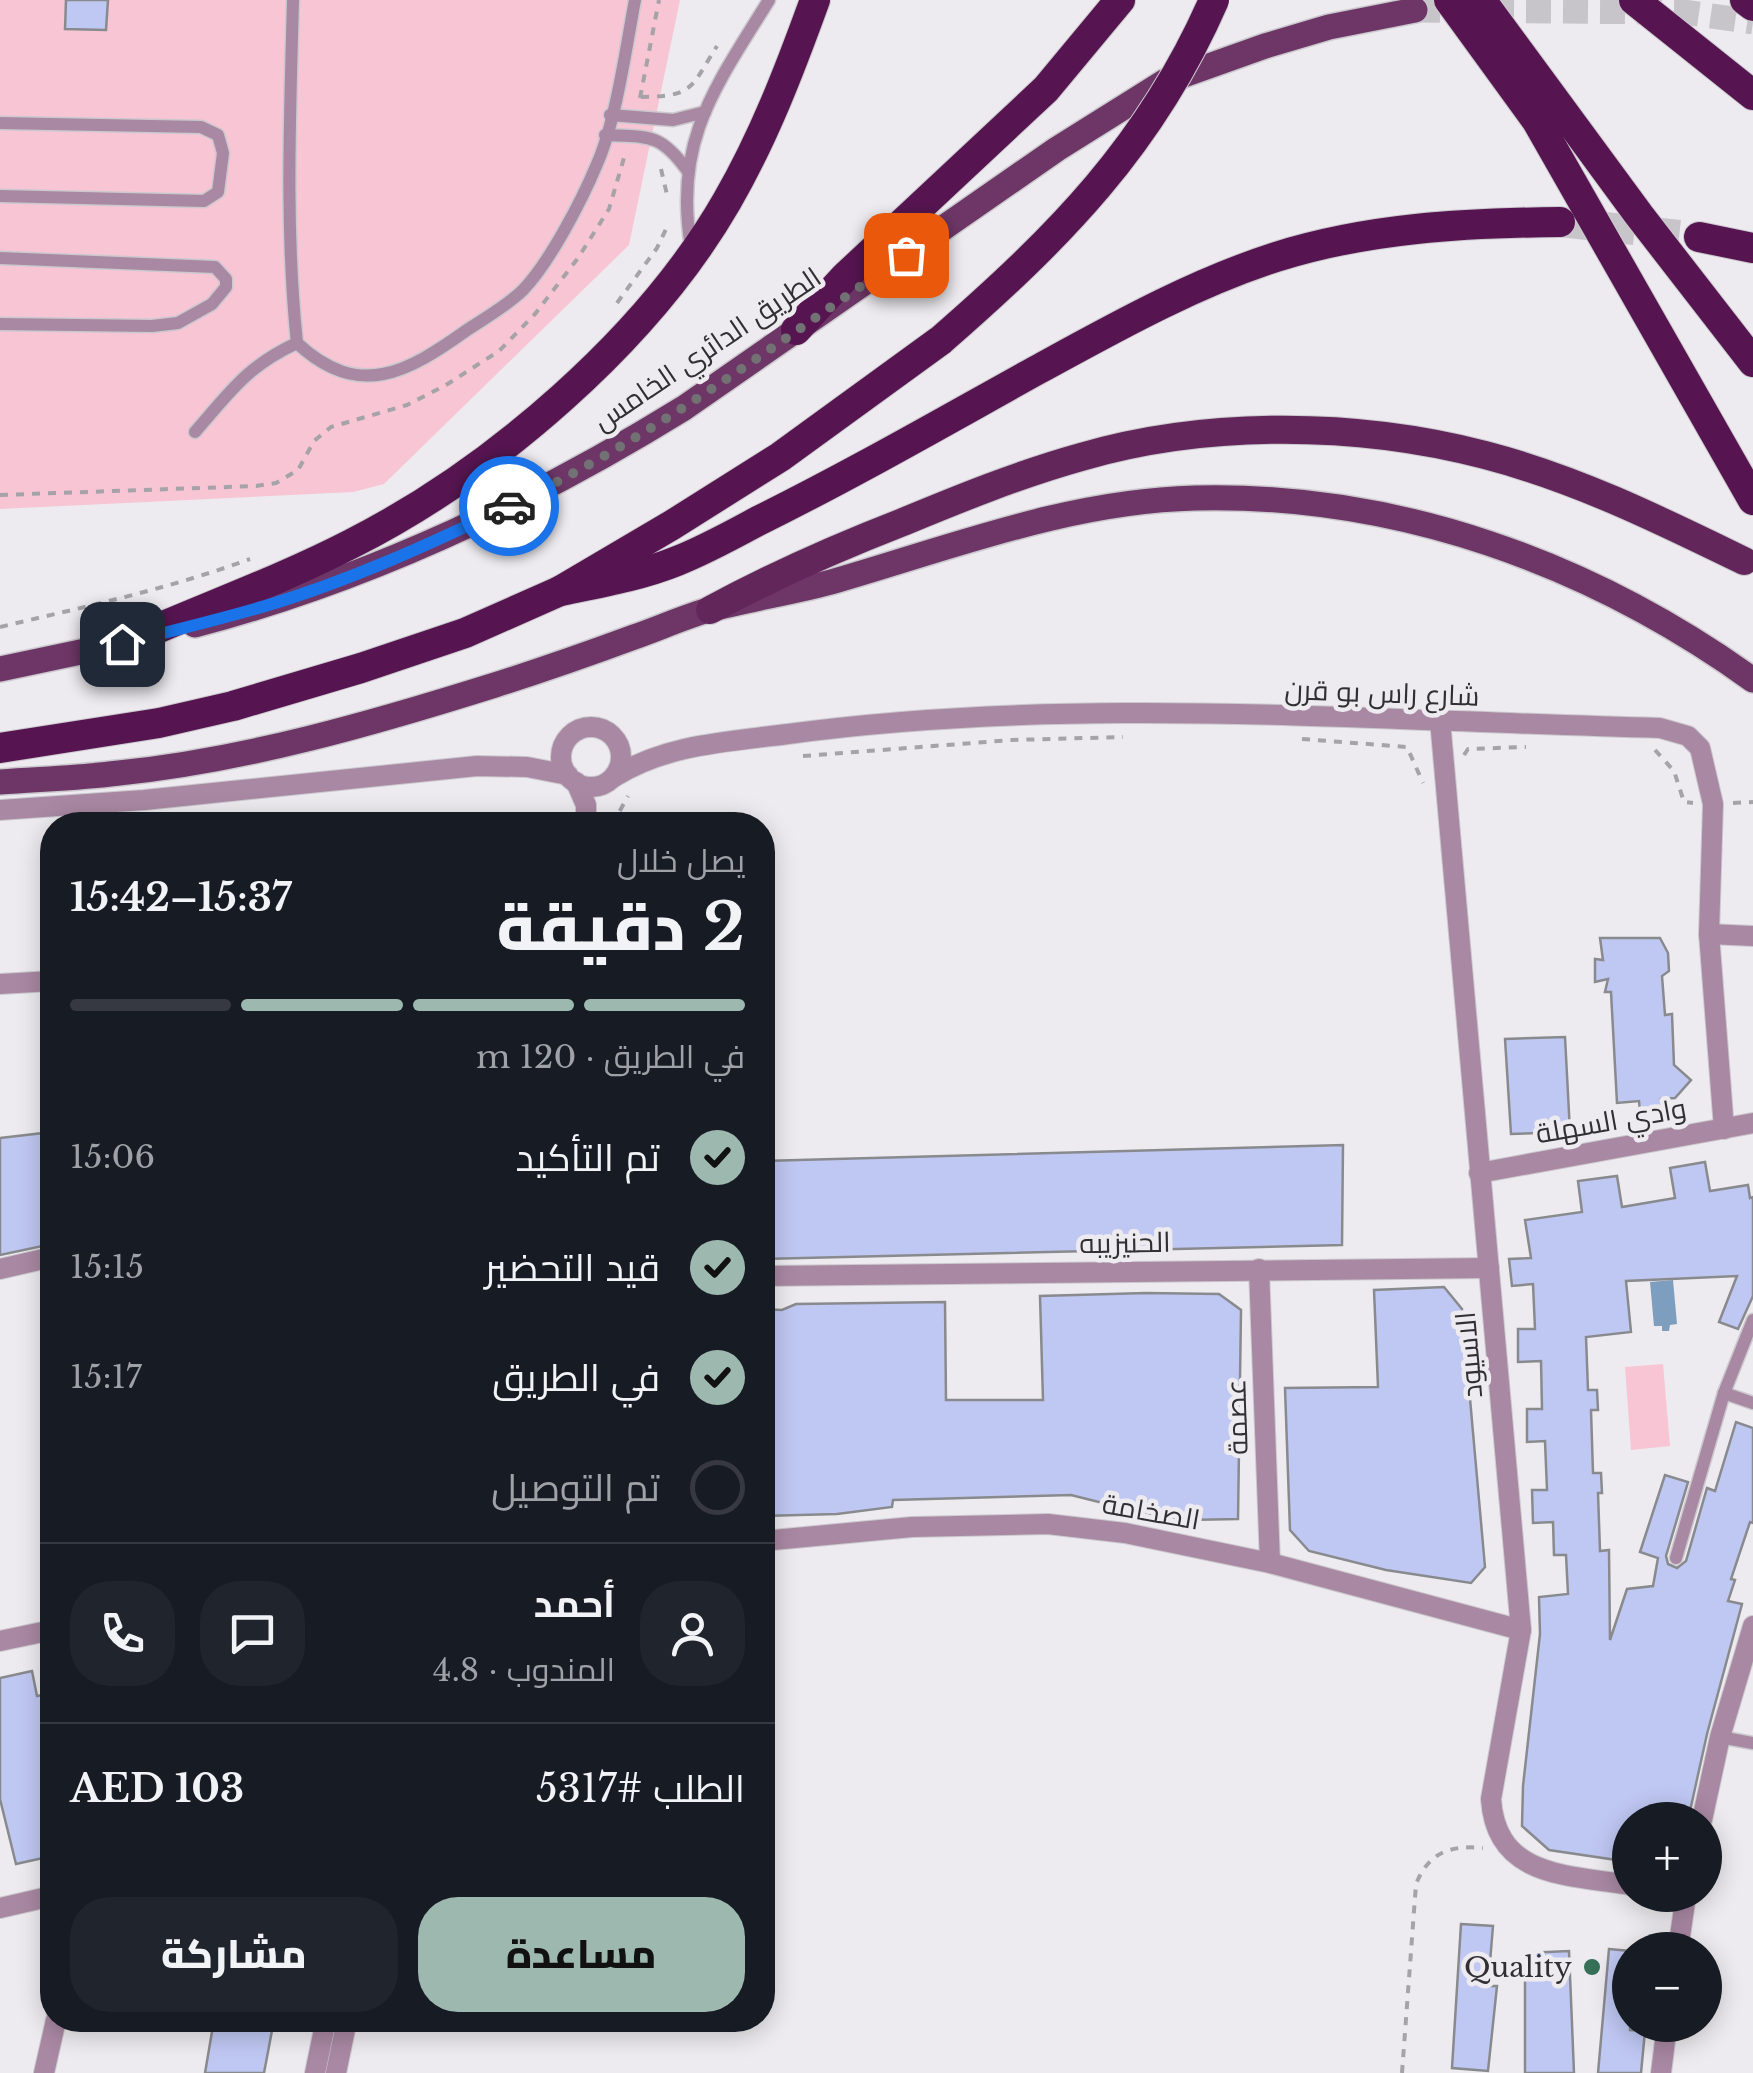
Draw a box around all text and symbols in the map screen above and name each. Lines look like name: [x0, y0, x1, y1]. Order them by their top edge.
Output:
pin: [864, 213, 949, 298]
icon: bag: [879, 228, 934, 283]
street label: الطريق الدائري الخامس: [586, 260, 830, 442]
courier: [459, 456, 559, 556]
icon: car: [482, 479, 537, 534]
pin: [80, 602, 165, 687]
icon: home: [95, 617, 150, 672]
street label: شارع راس بو قرن: [1284, 672, 1480, 715]
text: يصل خلال: [617, 841, 745, 881]
text: 15:37–15:42: [70, 874, 292, 921]
text: 2 دقيقة: [497, 887, 745, 968]
text: في الطريق · 120 m: [476, 1037, 745, 1077]
street label: وادي السهلة: [1533, 1091, 1690, 1155]
icon: check: [690, 1130, 745, 1185]
text: تم التأكيد: [516, 1134, 660, 1181]
text: 15:06: [70, 1137, 155, 1177]
street label: الحنيزيبه: [1079, 1225, 1171, 1261]
icon: check: [690, 1240, 745, 1295]
text: قيد التحضير: [485, 1244, 660, 1291]
text: 15:15: [70, 1247, 144, 1287]
street label: الاسيود: [1448, 1310, 1490, 1400]
icon: check: [690, 1350, 745, 1405]
text: في الطريق: [492, 1354, 660, 1401]
text: 15:17: [70, 1357, 142, 1397]
street label: عصمة: [1218, 1379, 1256, 1455]
text: تم التوصيل: [491, 1464, 660, 1511]
street label: الصخامة: [1099, 1486, 1203, 1538]
text: أحمد: [534, 1580, 615, 1627]
button: phone: [70, 1581, 175, 1686]
button: chat: [200, 1581, 305, 1686]
button: person: [640, 1581, 745, 1686]
text: المندوب · 4.8: [433, 1650, 615, 1690]
text: AED 103: [70, 1765, 244, 1812]
text: الطلب #5317: [536, 1765, 745, 1812]
map controls: [1612, 1802, 1722, 2042]
button: +: [1612, 1802, 1722, 1912]
button: مشاركة: [70, 1897, 398, 2012]
button: مساعدة: [418, 1897, 745, 2012]
button: −: [1612, 1932, 1722, 2042]
place label: Quality: [1464, 1950, 1572, 1985]
marker: Quality: [1581, 1956, 1603, 1978]

